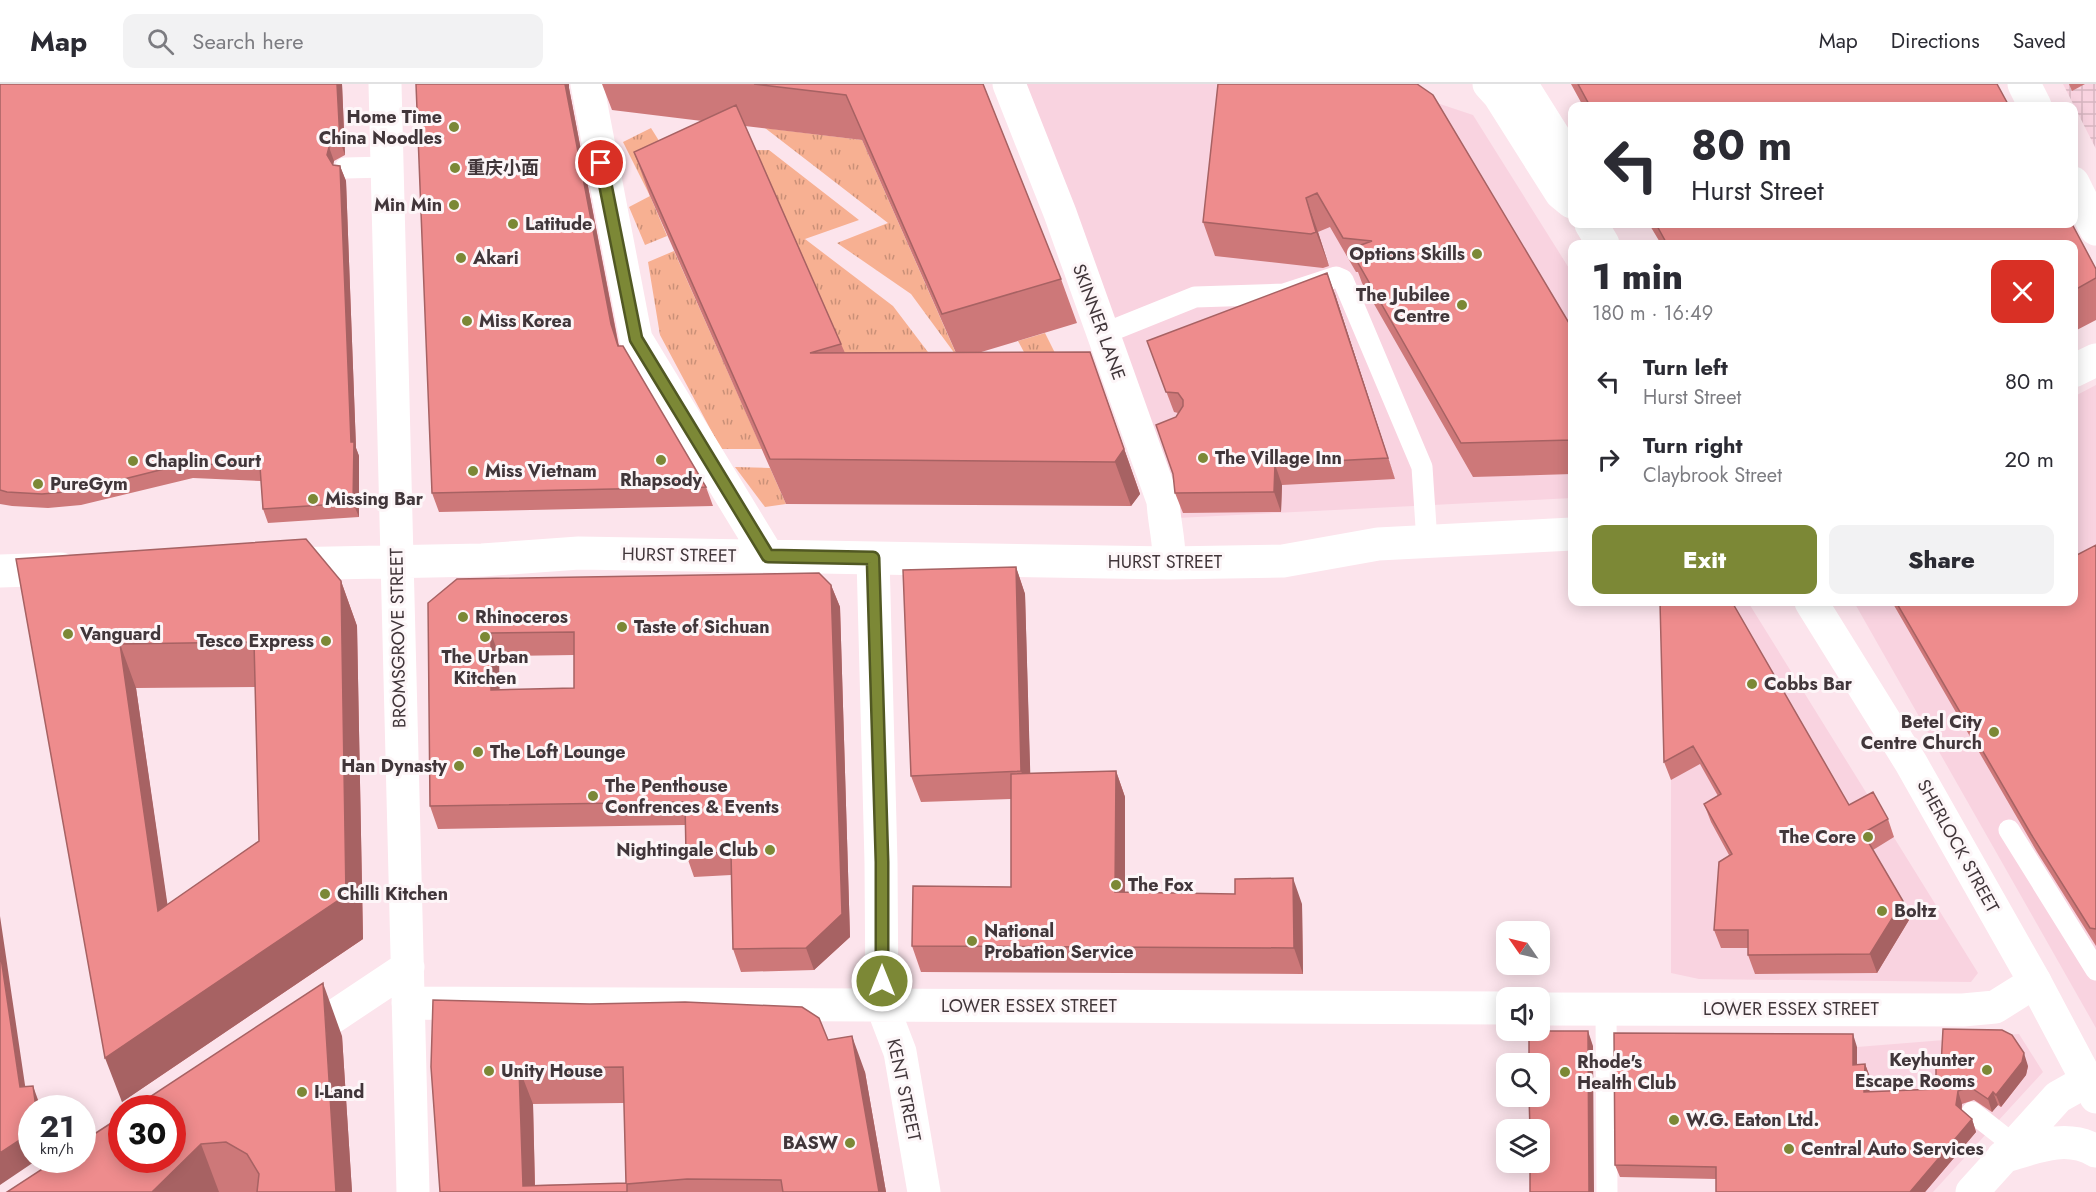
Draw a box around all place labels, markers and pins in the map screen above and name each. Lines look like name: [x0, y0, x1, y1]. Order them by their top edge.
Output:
place label: Home Time China Noodles: [319, 104, 442, 151]
marker: Home Time China Noodles: [447, 120, 461, 134]
pin: [575, 137, 626, 188]
place label: 重庆小面: [467, 155, 539, 181]
marker: 重庆小面: [448, 161, 462, 175]
place label: Min Min: [374, 192, 442, 218]
marker: Min Min: [447, 198, 461, 212]
place label: Latitude: [525, 211, 592, 237]
marker: Latitude: [506, 217, 520, 231]
place label: Options Skills: [1349, 241, 1465, 267]
place label: Akari: [472, 245, 519, 271]
marker: Options Skills: [1470, 247, 1484, 261]
marker: Akari: [454, 251, 468, 265]
place label: The Jubilee Centre: [1356, 282, 1450, 329]
marker: The Jubilee Centre: [1455, 298, 1469, 312]
place label: Miss Korea: [479, 308, 572, 334]
marker: Miss Korea: [460, 314, 474, 328]
place label: The Village Inn: [1215, 445, 1342, 471]
place label: Chaplin Court: [145, 448, 261, 474]
marker: The Village Inn: [1196, 451, 1210, 465]
marker: Rhapsody: [654, 453, 668, 467]
marker: Chaplin Court: [126, 454, 140, 468]
place label: Miss Vietnam: [485, 458, 597, 484]
marker: Miss Vietnam: [466, 464, 480, 478]
place label: Rhapsody: [620, 467, 703, 493]
place label: PureGym: [50, 471, 128, 497]
marker: PureGym: [31, 477, 45, 491]
place label: Missing Bar: [325, 486, 424, 512]
marker: Missing Bar: [306, 492, 320, 506]
place label: Rhinoceros: [475, 604, 568, 630]
marker: Rhinoceros: [456, 610, 470, 624]
place label: Taste of Sichuan: [634, 614, 770, 640]
marker: Taste of Sichuan: [615, 620, 629, 634]
place label: Vanguard: [79, 621, 161, 647]
marker: Vanguard: [61, 627, 75, 641]
place label: Tesco Express: [197, 628, 314, 654]
marker: The Urban Kitchen: [478, 630, 492, 644]
marker: Tesco Express: [319, 634, 333, 648]
place label: The Urban Kitchen: [441, 644, 529, 691]
place label: Cobbs Bar: [1764, 671, 1853, 697]
marker: Cobbs Bar: [1745, 677, 1759, 691]
place label: Betel City Centre Church: [1861, 709, 1983, 756]
marker: Betel City Centre Church: [1987, 725, 2001, 739]
place label: The Loft Lounge: [490, 739, 626, 765]
marker: The Loft Lounge: [471, 745, 485, 759]
place label: Han Dynasty: [341, 753, 448, 779]
marker: Han Dynasty: [452, 759, 466, 773]
place label: The Penthouse Confrences & Events: [605, 773, 779, 820]
marker: The Penthouse Confrences & Events: [586, 789, 600, 803]
place label: The Core: [1779, 824, 1856, 850]
marker: The Core: [1861, 830, 1875, 844]
place label: Nightingale Club: [616, 837, 758, 863]
marker: Nightingale Club: [763, 843, 777, 857]
place label: The Fox: [1128, 872, 1194, 898]
marker: The Fox: [1109, 878, 1123, 892]
place label: Chilli Kitchen: [337, 881, 448, 907]
marker: Chilli Kitchen: [318, 887, 332, 901]
place label: Boltz: [1894, 898, 1937, 924]
marker: Boltz: [1875, 904, 1889, 918]
place label: National Probation Service: [984, 918, 1134, 965]
marker: National Probation Service: [965, 934, 979, 948]
place label: Keyhunter Escape Rooms: [1855, 1047, 1976, 1094]
place label: Rhode's Health Club: [1577, 1049, 1676, 1096]
place label: Unity House: [501, 1058, 603, 1084]
marker: Keyhunter Escape Rooms: [1980, 1063, 1994, 1077]
marker: Unity House: [482, 1064, 496, 1078]
marker: Rhode's Health Club: [1558, 1065, 1572, 1079]
place label: I-Land: [314, 1079, 364, 1105]
marker: I-Land: [295, 1085, 309, 1099]
place label: W.G. Eaton Ltd.: [1686, 1107, 1819, 1133]
marker: W.G. Eaton Ltd.: [1667, 1113, 1681, 1127]
place label: BASW: [783, 1130, 839, 1156]
marker: BASW: [843, 1136, 857, 1150]
place label: Central Auto Services: [1801, 1136, 1984, 1162]
marker: Central Auto Services: [1782, 1142, 1796, 1156]

